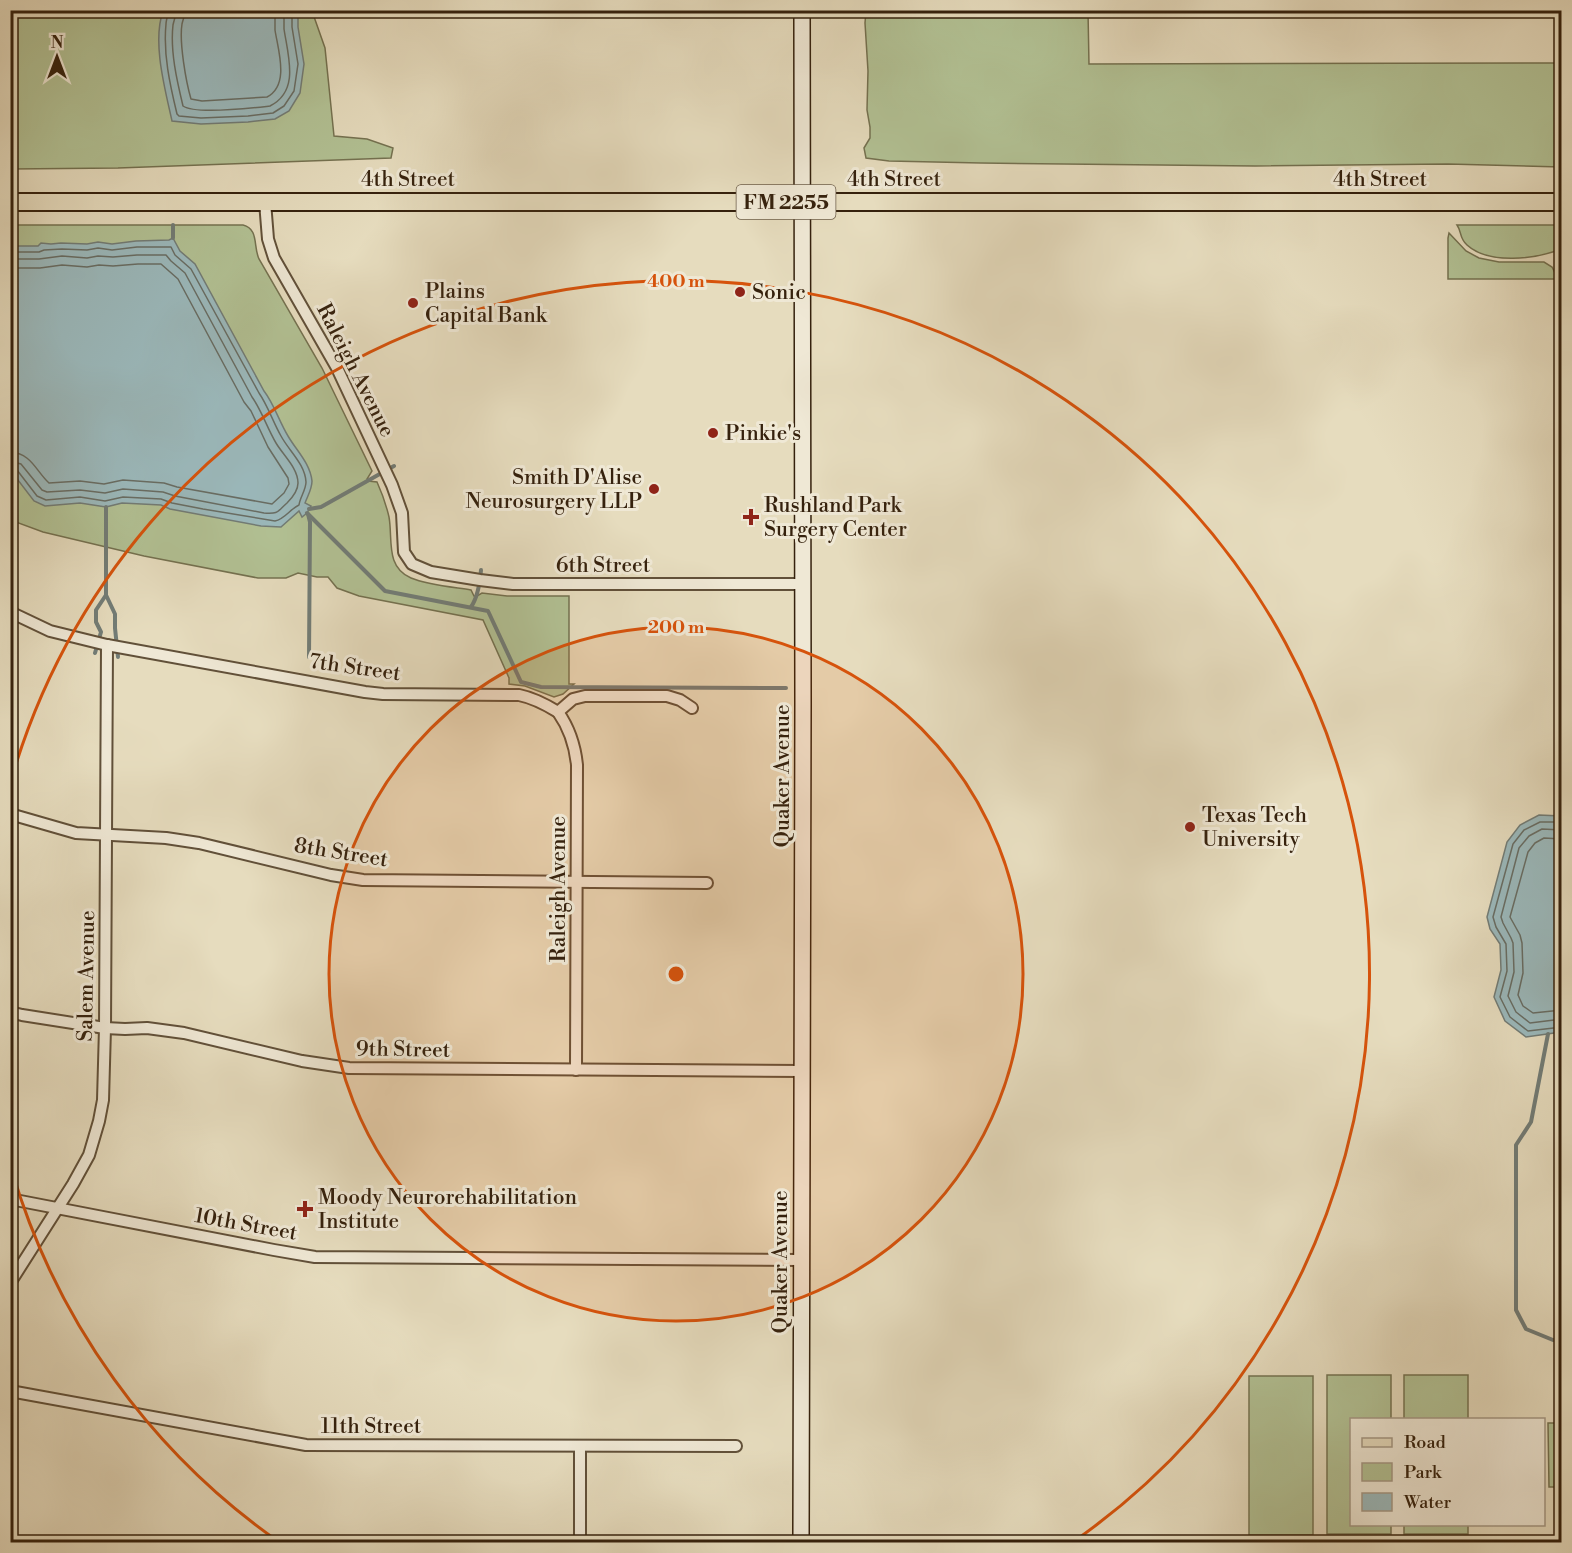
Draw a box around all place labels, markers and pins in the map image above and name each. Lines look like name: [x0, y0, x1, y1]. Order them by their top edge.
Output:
place label: Plains Capital Bank: [425, 279, 548, 329]
place label: Sonic: [752, 280, 806, 306]
marker: Sonic: [733, 285, 747, 299]
marker: Plains Capital Bank: [406, 296, 420, 310]
place label: Pinkie's: [725, 421, 801, 447]
marker: Pinkie's: [706, 426, 720, 440]
place label: Smith D'Alise Neurosurgery LLP: [466, 465, 642, 515]
marker: Smith D'Alise Neurosurgery LLP: [647, 482, 661, 496]
place label: Rushland Park Surgery Center: [764, 493, 907, 543]
marker: Rushland Park Surgery Center: [742, 508, 760, 526]
place label: Texas Tech University: [1202, 803, 1308, 853]
marker: Texas Tech University: [1183, 820, 1197, 834]
centre of rings: [666, 964, 686, 984]
place label: Moody Neurorehabilitation Institute: [318, 1185, 577, 1235]
marker: Moody Neurorehabilitation Institute: [296, 1200, 314, 1218]

